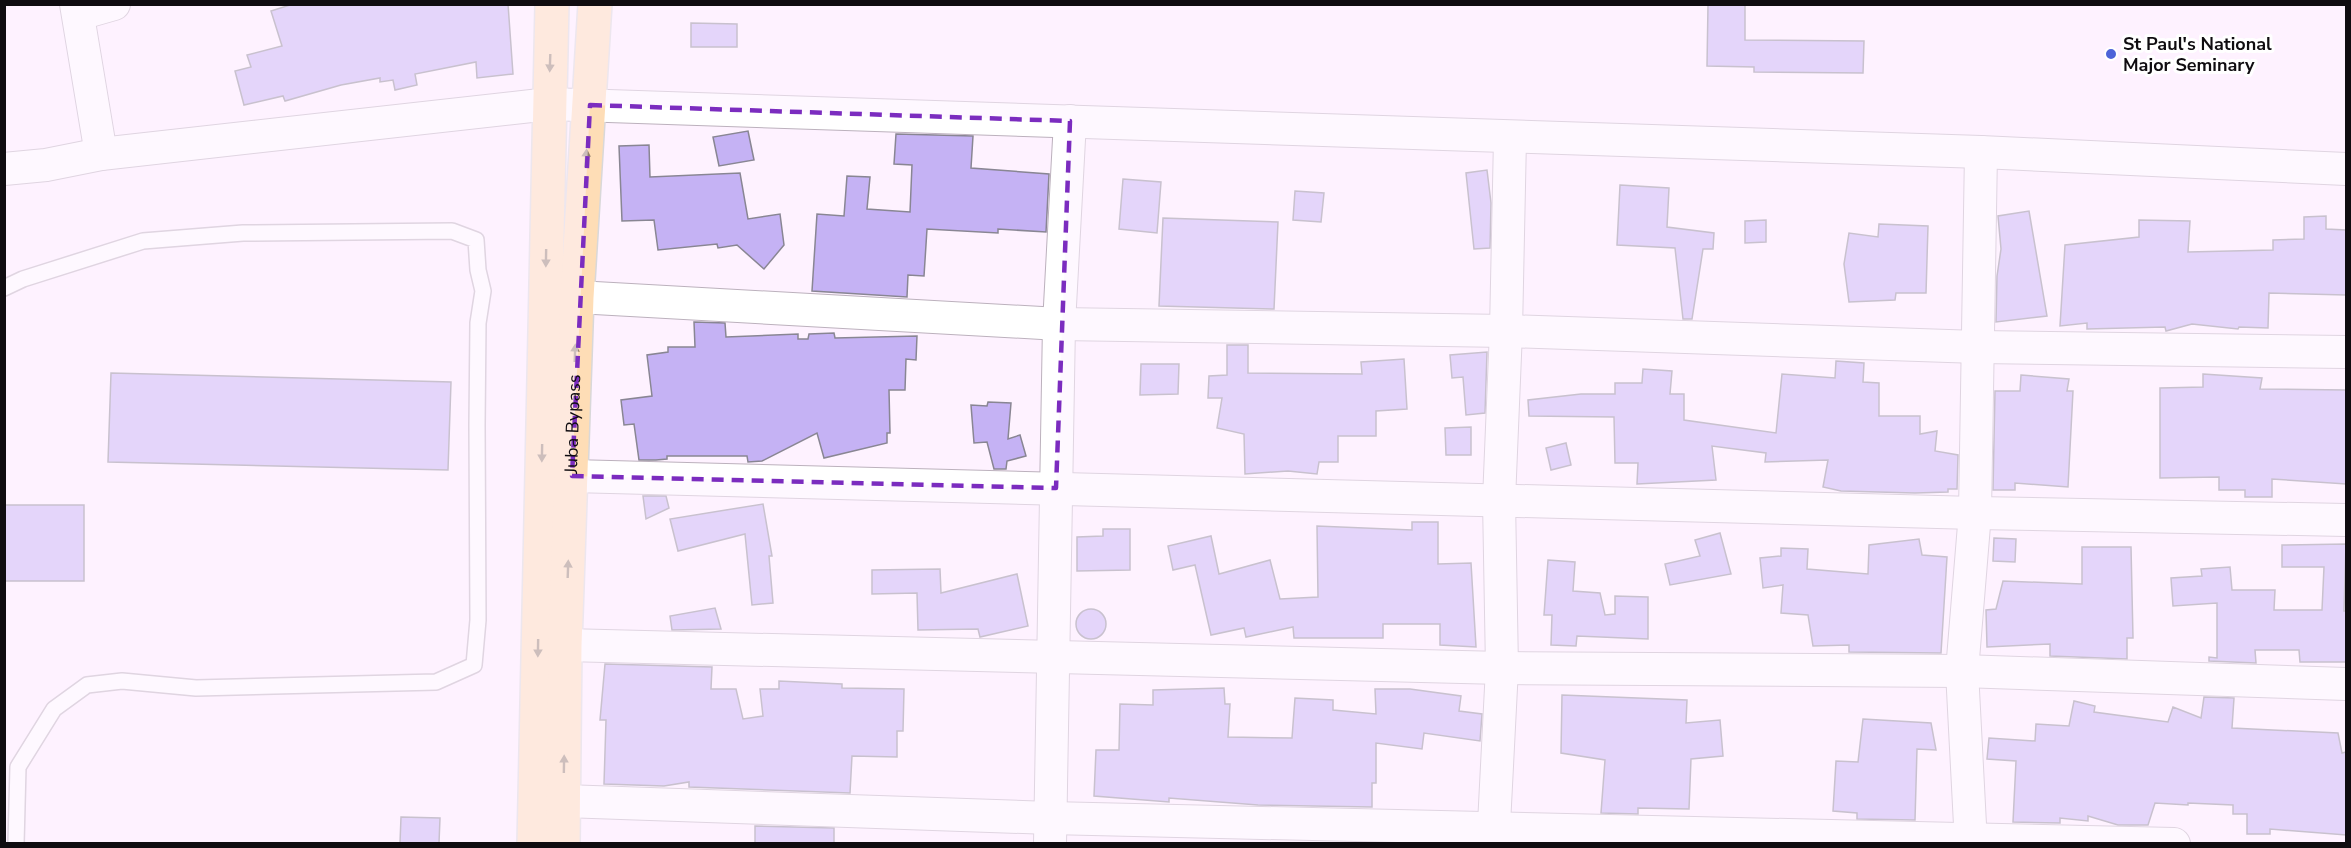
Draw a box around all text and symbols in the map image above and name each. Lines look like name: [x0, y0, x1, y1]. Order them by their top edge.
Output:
place label: St Paul's National Major Seminary: [2123, 32, 2272, 77]
marker: St Paul's National Major Seminary: [2104, 47, 2118, 61]
one-way arrow: [545, 53, 554, 72]
one-way arrow: [581, 149, 591, 168]
one-way arrow: [541, 248, 550, 267]
one-way arrow: [571, 344, 580, 363]
street label: Juba Bypass: [559, 374, 586, 475]
one-way arrow: [537, 443, 547, 462]
one-way arrow: [564, 560, 573, 579]
one-way arrow: [533, 638, 543, 657]
one-way arrow: [559, 755, 569, 774]

